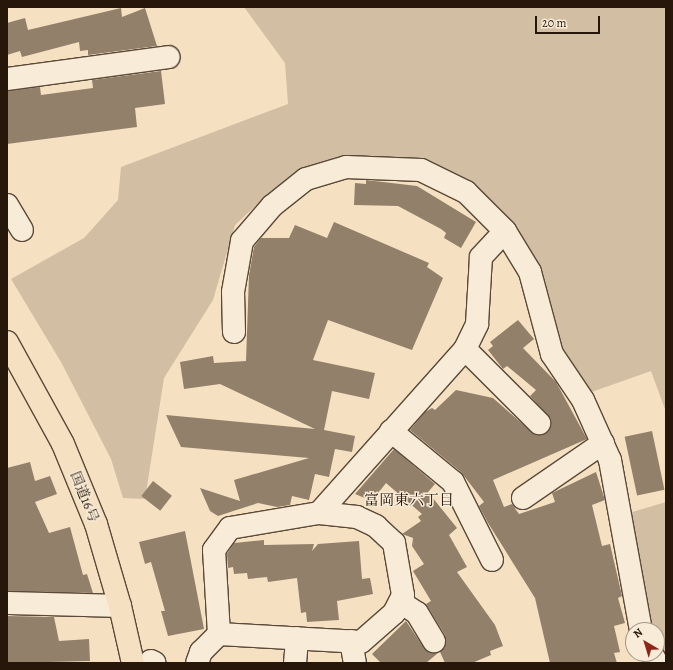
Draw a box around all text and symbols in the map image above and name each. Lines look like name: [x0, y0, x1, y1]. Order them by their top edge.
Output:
scale bar: [537, 8, 602, 34]
text: 20 m: [542, 15, 566, 31]
street label: 国道16号: [66, 469, 102, 525]
district label: 富岡東六丁目: [364, 492, 454, 510]
north arrow: [625, 622, 665, 662]
text: N: [630, 625, 646, 641]

